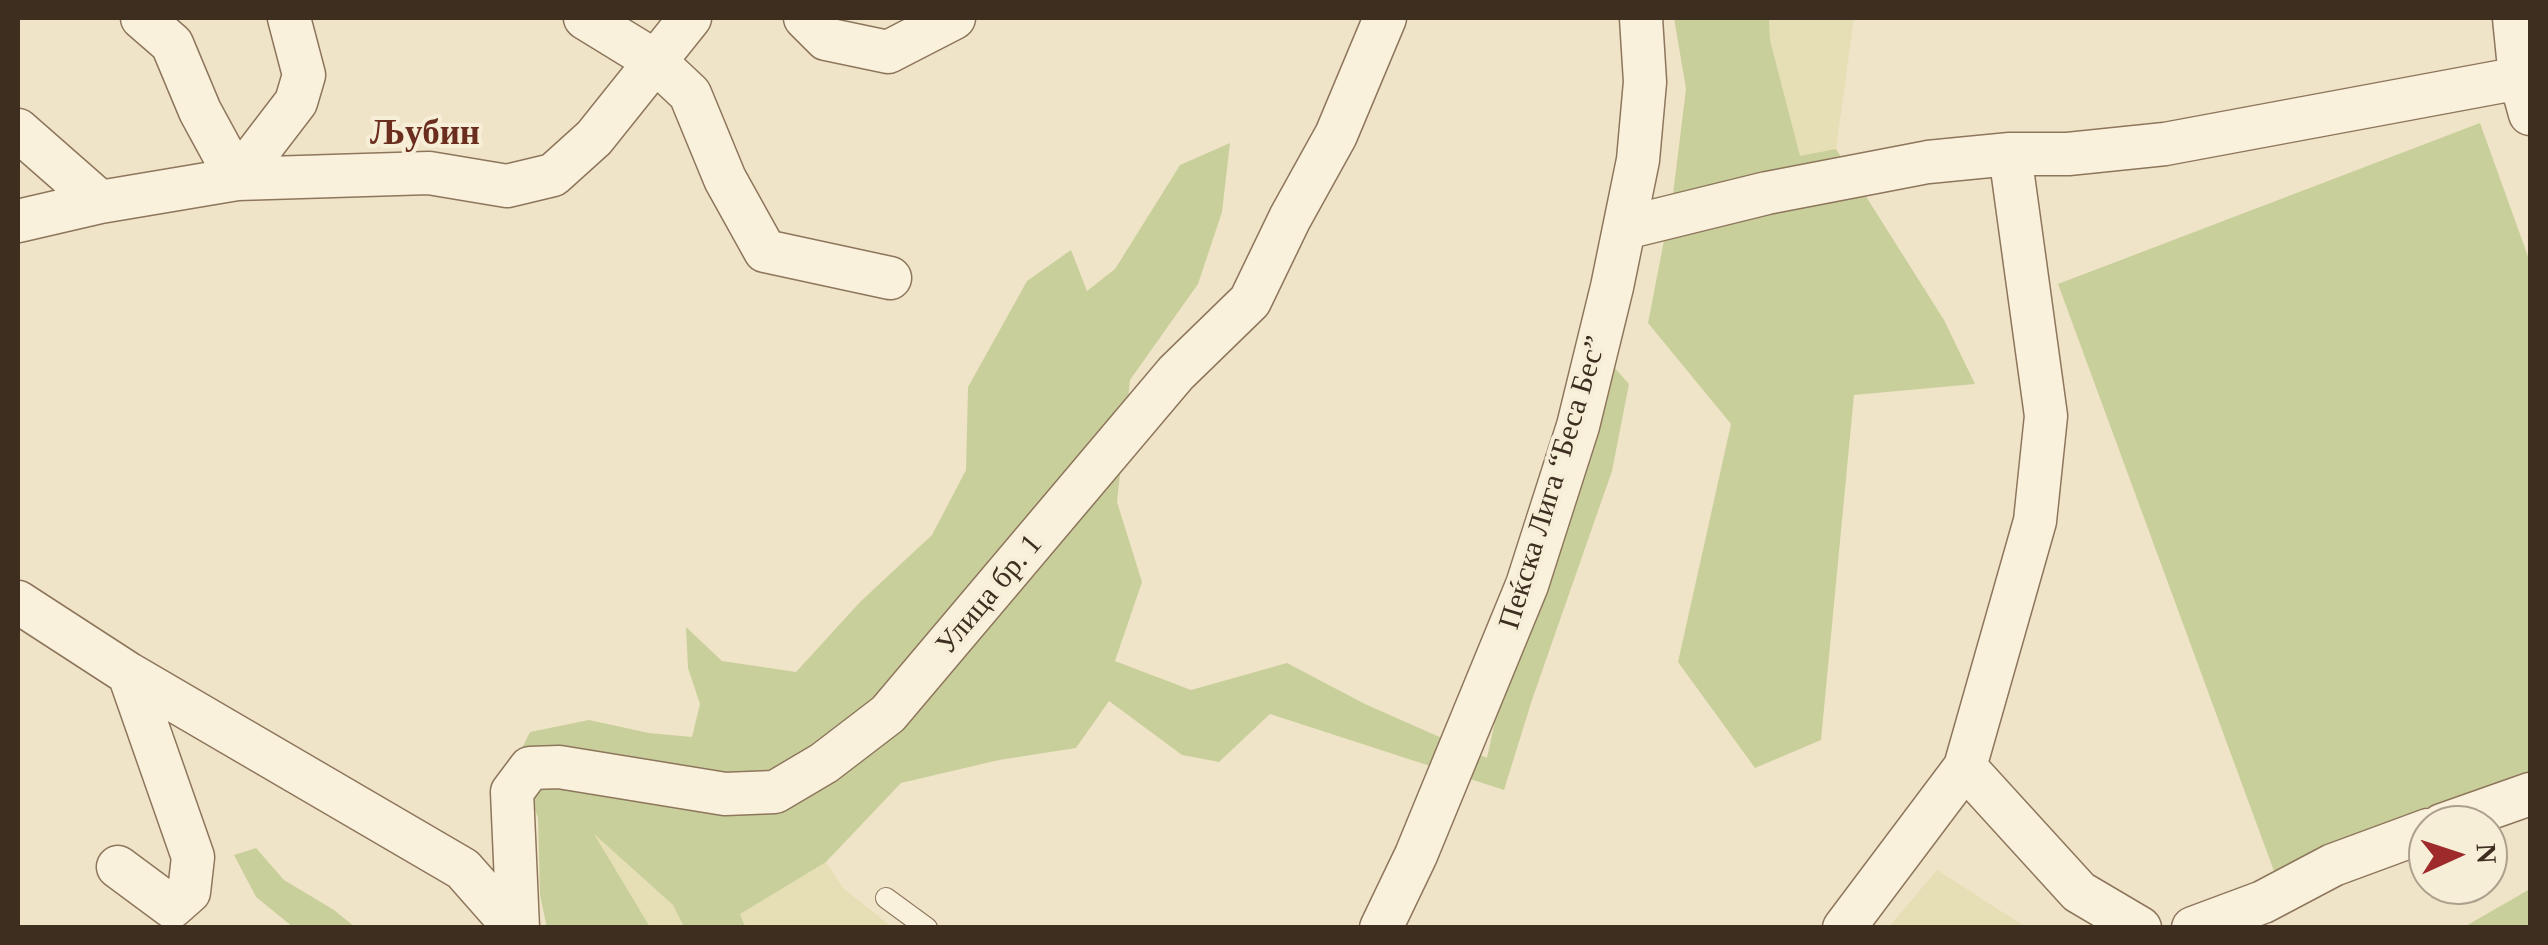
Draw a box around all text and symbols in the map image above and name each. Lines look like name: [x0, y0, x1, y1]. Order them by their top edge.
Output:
district label: Љубин: [370, 114, 480, 156]
street label: Пеќска Лига “Беса Бес”: [1492, 332, 1616, 634]
street label: Улица бр. 1: [929, 528, 1051, 662]
north arrow: [2408, 805, 2508, 905]
text: N: [2470, 843, 2502, 864]

